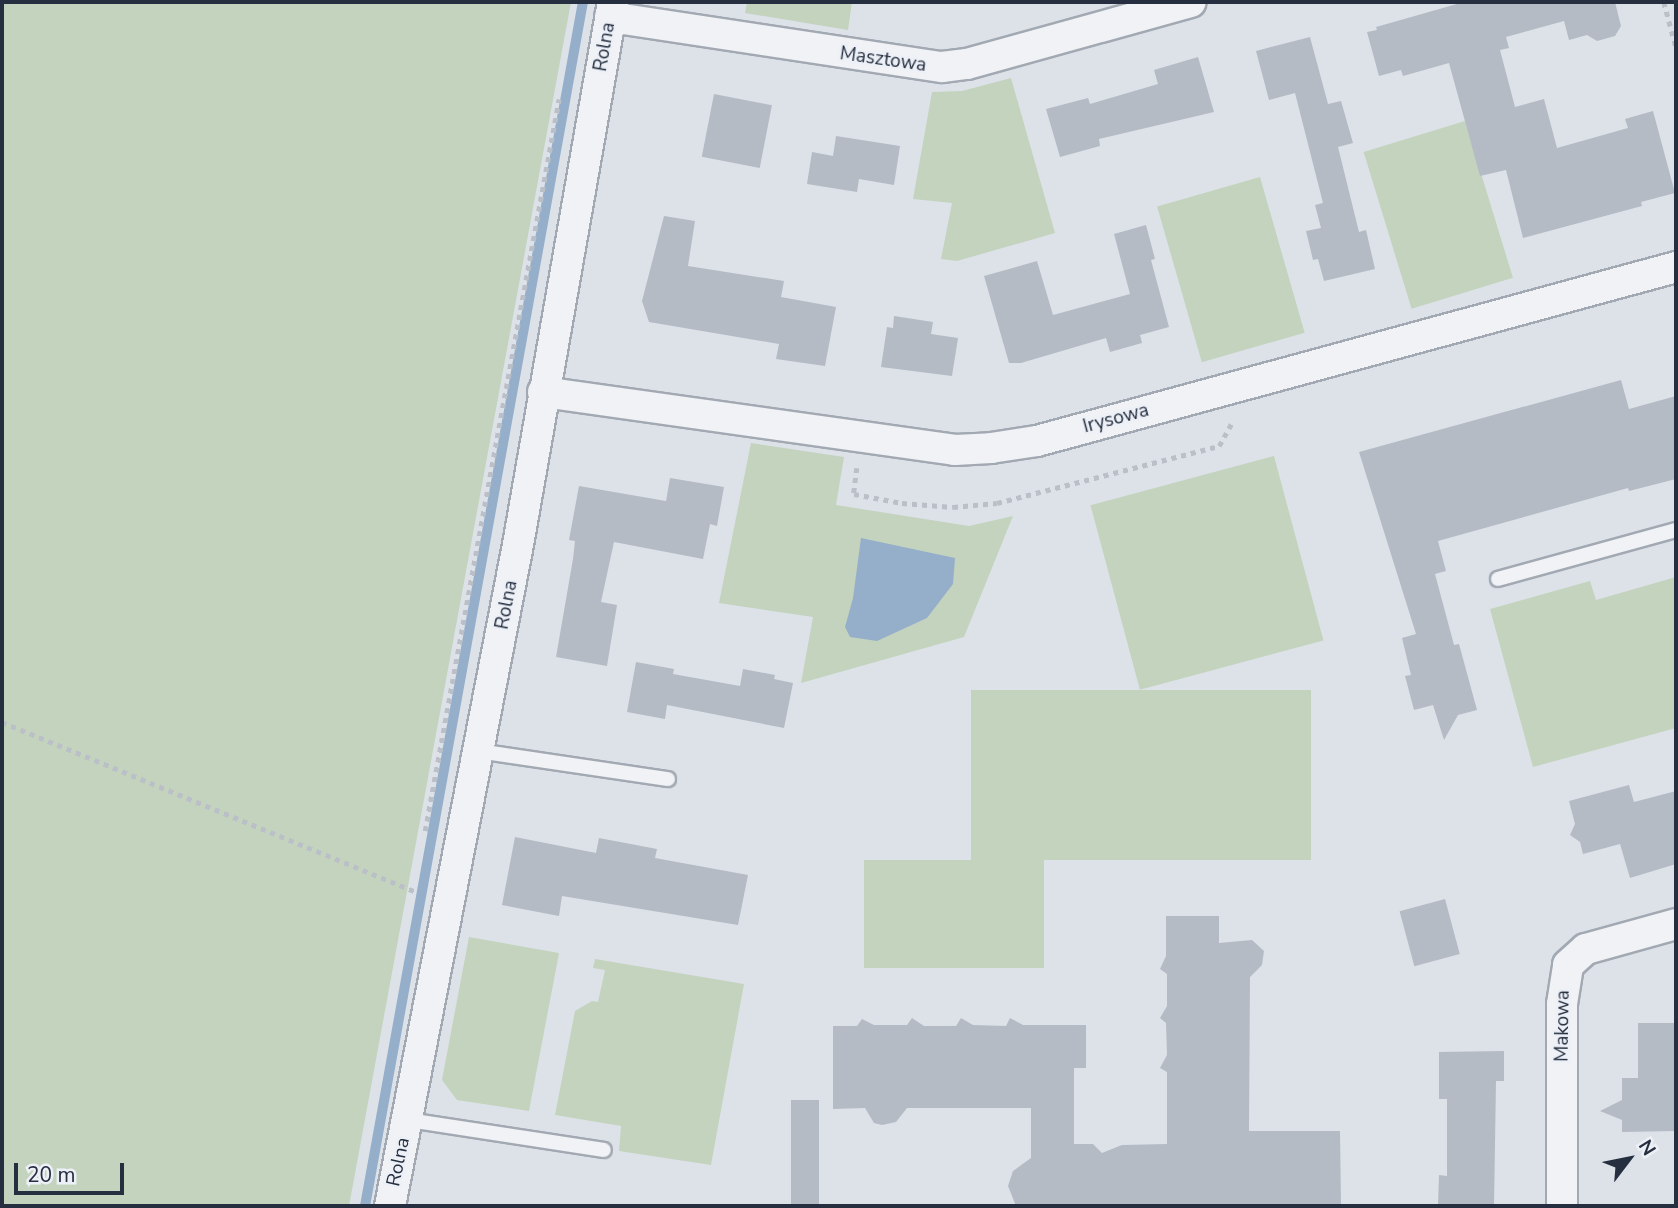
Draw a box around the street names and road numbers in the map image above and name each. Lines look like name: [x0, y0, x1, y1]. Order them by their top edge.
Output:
street label: Rolna: [589, 21, 621, 73]
street label: Masztowa: [838, 43, 928, 77]
street label: Irysowa: [1081, 399, 1151, 439]
street label: Rolna: [491, 579, 523, 631]
street label: Makowa: [1551, 990, 1575, 1062]
street label: Rolna: [383, 1135, 415, 1189]

